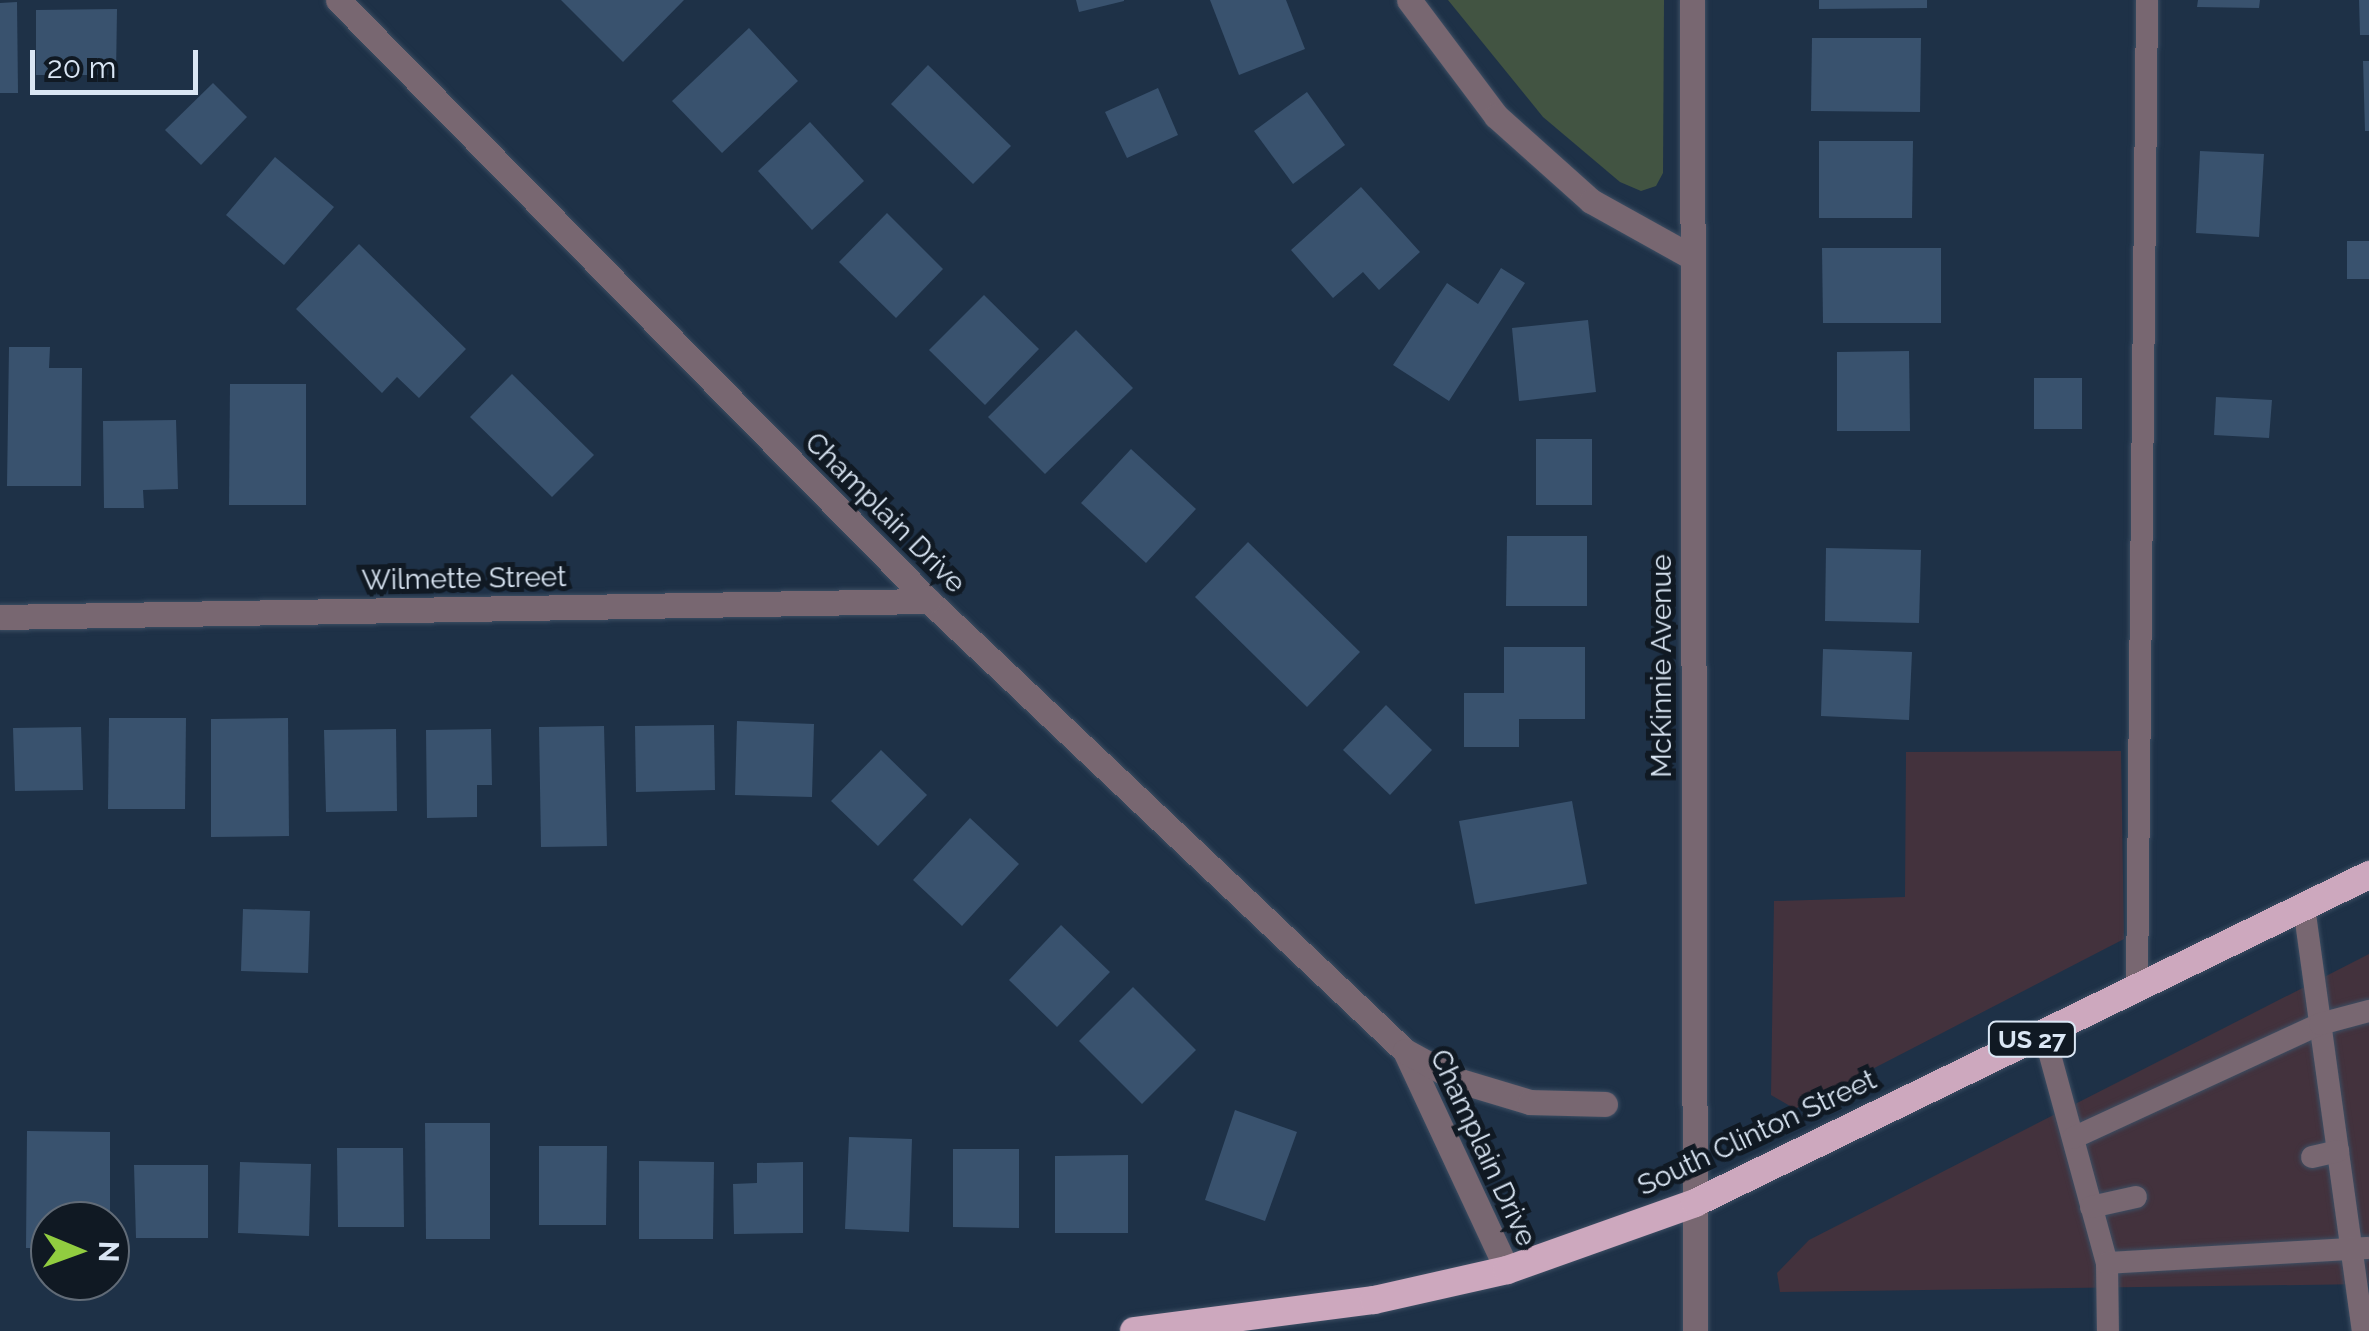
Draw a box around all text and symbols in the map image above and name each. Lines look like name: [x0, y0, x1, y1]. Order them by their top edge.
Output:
scale bar: [35, 30, 202, 92]
text: 20 m: [47, 50, 116, 85]
street label: Champlain Drive: [798, 426, 972, 600]
street label: McKinnie Avenue: [1645, 554, 1679, 778]
street label: Wilmette Street: [361, 560, 567, 598]
road number: US 27: [1987, 1019, 2077, 1059]
street label: Champlain Drive: [1423, 1044, 1543, 1252]
street label: South Clinton Street: [1632, 1063, 1882, 1203]
north arrow: [30, 1201, 130, 1301]
text: N: [92, 1241, 125, 1262]

